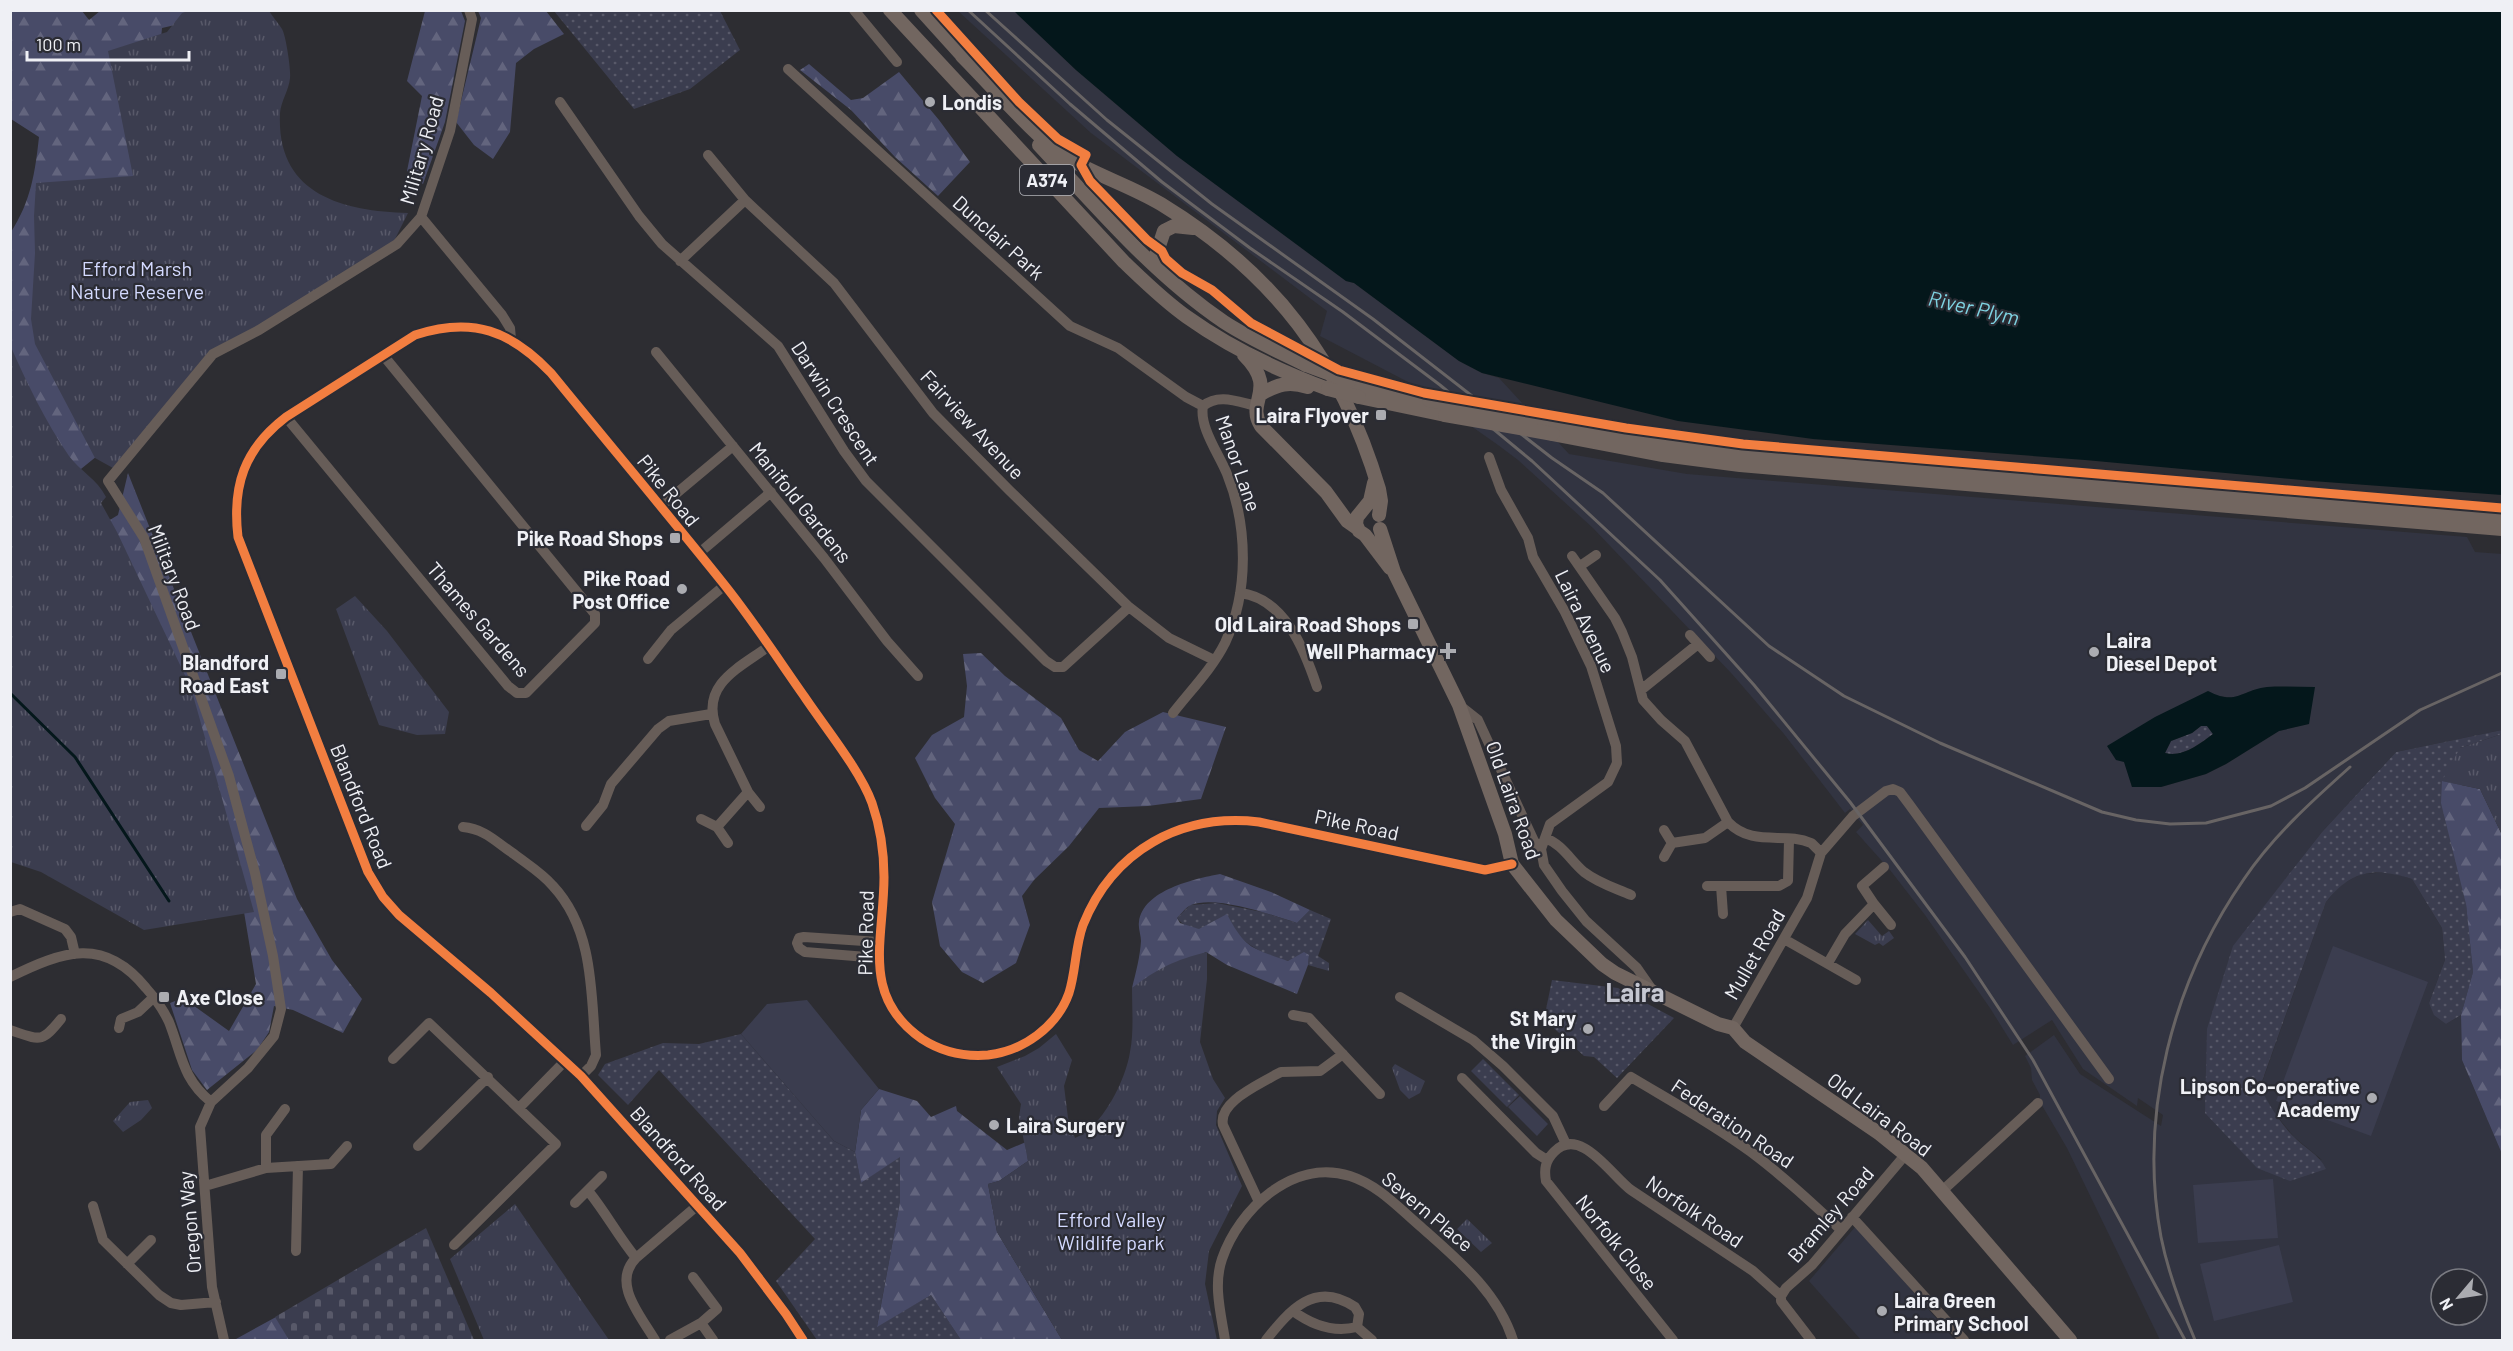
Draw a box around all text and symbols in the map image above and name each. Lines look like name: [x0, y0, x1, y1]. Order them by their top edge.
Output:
scale bar: [27, 24, 189, 62]
text: 100 m: [36, 33, 81, 55]
place label: Londis: [942, 90, 1002, 114]
street label: Military Road: [394, 93, 448, 207]
marker: Londis: [923, 95, 937, 109]
road number: A374: [1020, 165, 1074, 195]
street label: Dunclair Park: [948, 190, 1050, 284]
park label: Efford Marsh Nature Reserve: [70, 256, 204, 303]
water label: River Plym: [1926, 284, 2022, 330]
street label: Darwin Crescent: [787, 336, 885, 470]
street label: Fairview Avenue: [916, 364, 1030, 484]
place label: Laira Flyover: [1255, 403, 1369, 427]
marker: Laira Flyover: [1374, 408, 1388, 422]
street label: Manor Lane: [1211, 412, 1267, 514]
street label: Manifold Gardens: [745, 437, 857, 567]
street label: Pike Road: [633, 449, 705, 531]
street label: Military Road: [144, 520, 206, 634]
place label: Pike Road Shops: [517, 526, 663, 550]
marker: Pike Road Shops: [668, 531, 682, 545]
street label: Thames Gardens: [423, 557, 535, 681]
place label: Pike Road Post Office: [572, 566, 670, 613]
street label: Laira Avenue: [1551, 566, 1621, 676]
marker: Pike Road Post Office: [675, 582, 689, 596]
place label: Old Laira Road Shops: [1215, 612, 1401, 636]
marker: Old Laira Road Shops: [1406, 617, 1420, 631]
place label: Laira Diesel Depot: [2106, 628, 2217, 675]
place label: Well Pharmacy: [1306, 639, 1436, 663]
marker: Well Pharmacy: [1441, 644, 1455, 658]
marker: Laira Diesel Depot: [2087, 645, 2101, 659]
place label: Blandford Road East: [180, 650, 269, 697]
marker: Blandford Road East: [274, 667, 288, 681]
street label: Old Laira Road: [1481, 737, 1547, 863]
street label: Blandford Road: [326, 740, 398, 872]
street label: Pike Road: [1313, 803, 1401, 845]
street label: Pike Road: [852, 890, 878, 976]
street label: Mullet Road: [1719, 905, 1789, 1003]
district label: Laira: [1606, 976, 1664, 1007]
place label: Axe Close: [176, 985, 264, 1009]
marker: Axe Close: [157, 990, 171, 1004]
place label: St Mary the Virgin: [1491, 1006, 1576, 1053]
marker: St Mary the Virgin: [1581, 1022, 1595, 1036]
street label: Old Laira Road: [1823, 1067, 1937, 1161]
street label: Federation Road: [1667, 1073, 1799, 1173]
place label: Lipson Co-operative Academy: [2180, 1074, 2360, 1121]
marker: Lipson Co-operative Academy: [2365, 1091, 2379, 1105]
street label: Blandford Road: [626, 1101, 732, 1215]
place label: Laira Surgery: [1006, 1113, 1125, 1137]
marker: Laira Surgery: [987, 1118, 1001, 1132]
street label: Bramley Road: [1782, 1161, 1878, 1267]
street label: Severn Place: [1378, 1166, 1478, 1256]
street label: Oregon Way: [173, 1170, 205, 1274]
street label: Norfolk Road: [1642, 1170, 1748, 1252]
street label: Norfolk Close: [1571, 1190, 1663, 1294]
park label: Efford Valley Wildlife park: [1057, 1207, 1165, 1254]
north arrow: [2429, 1267, 2489, 1327]
place label: Laira Green Primary School: [1894, 1288, 2029, 1335]
text: N: [2435, 1295, 2456, 1314]
marker: Laira Green Primary School: [1875, 1304, 1889, 1318]

